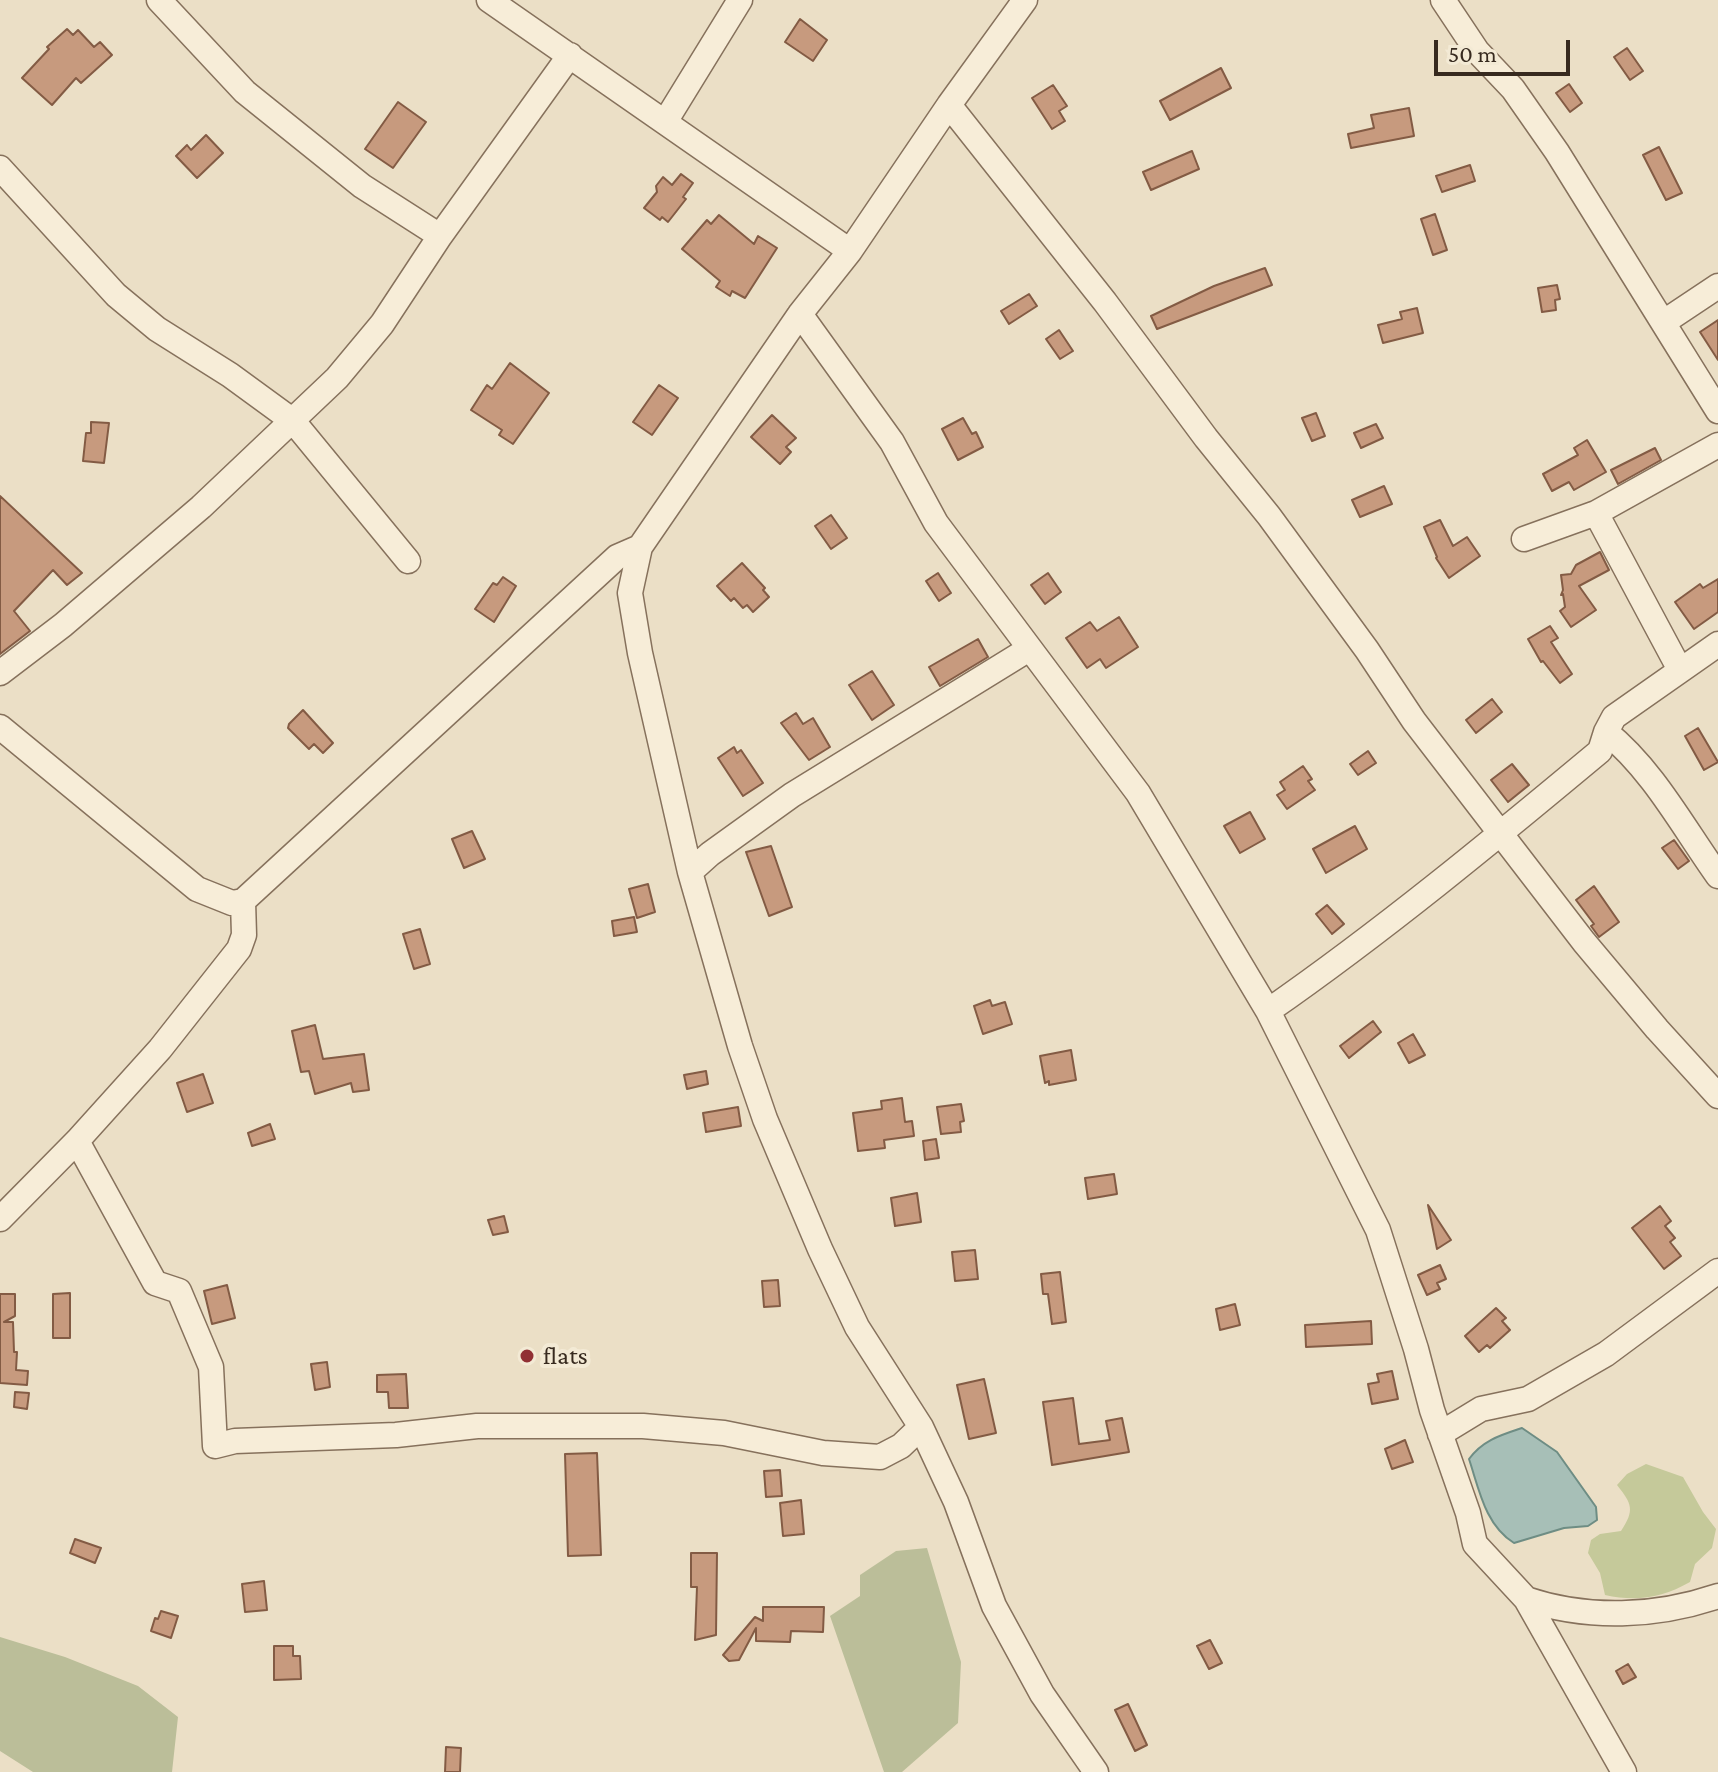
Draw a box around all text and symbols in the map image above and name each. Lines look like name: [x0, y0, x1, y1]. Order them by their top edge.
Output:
scale bar: [1438, 24, 1574, 74]
text: 50 m: [1448, 40, 1497, 67]
place label: flats: [543, 1340, 588, 1372]
marker: flats: [518, 1347, 536, 1365]

